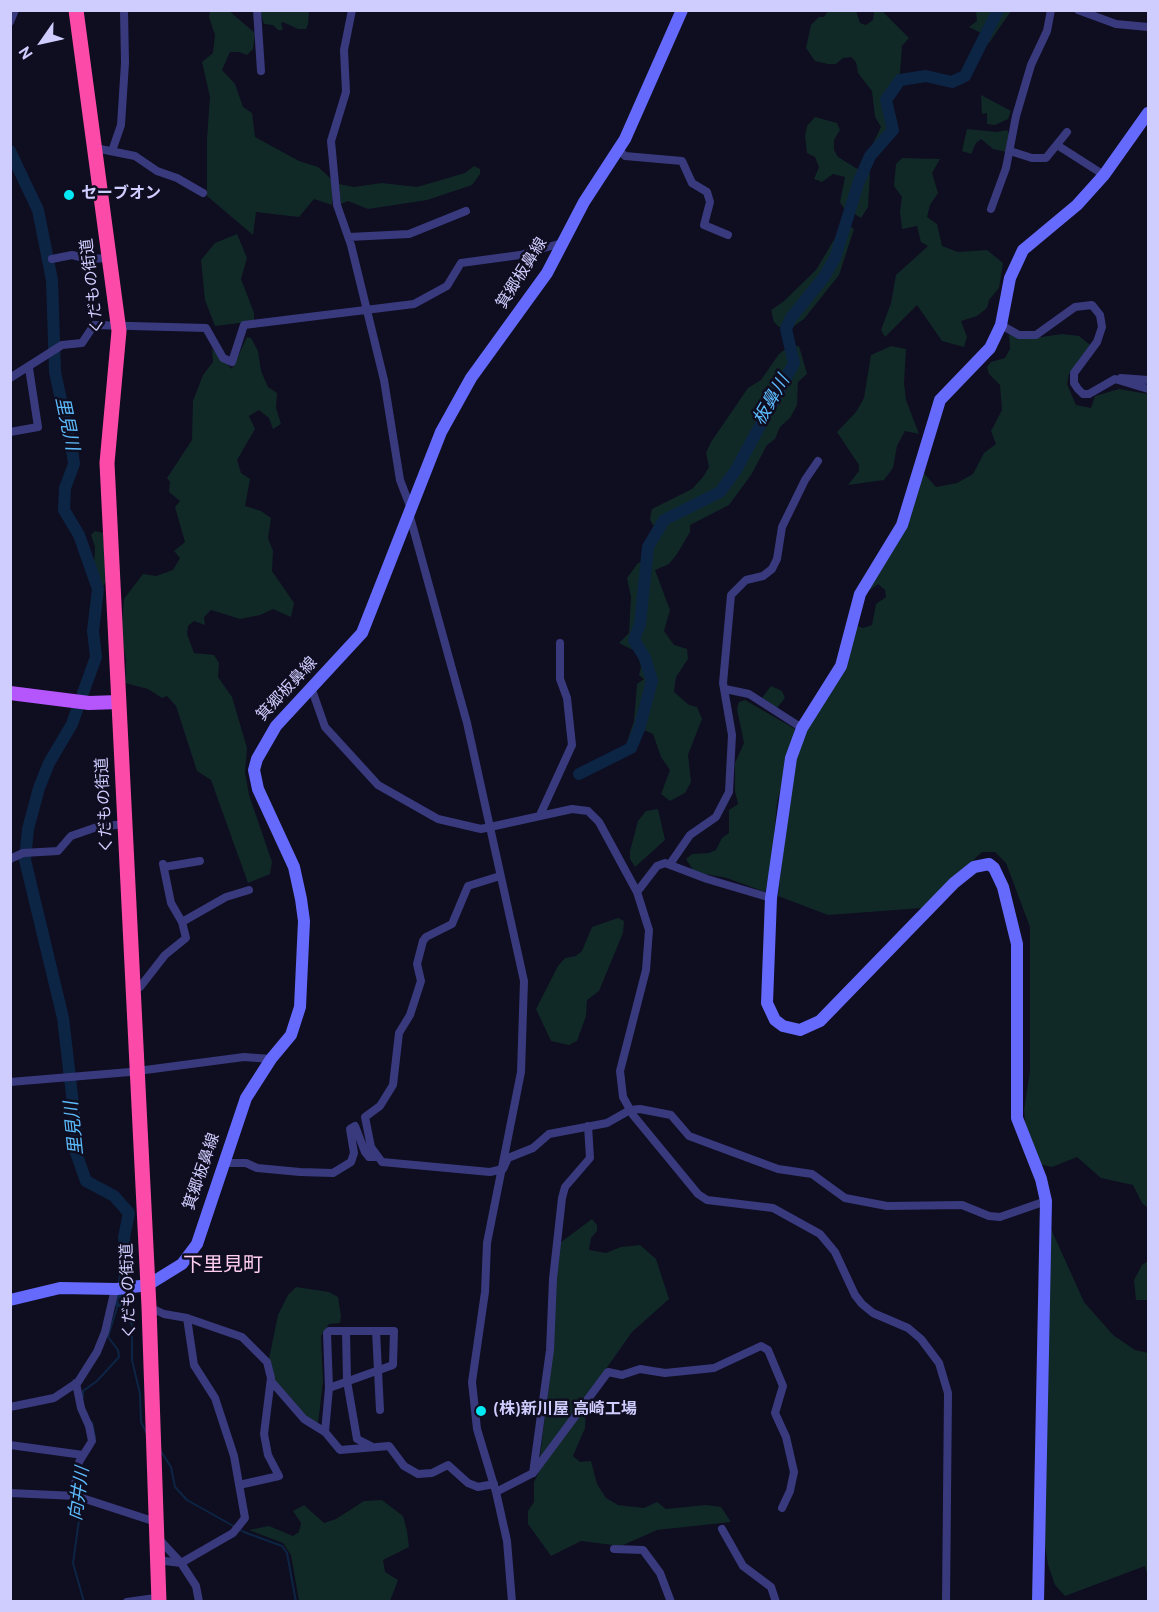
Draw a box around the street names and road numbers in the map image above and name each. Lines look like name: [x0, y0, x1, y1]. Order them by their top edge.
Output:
street label: 箕郷板鼻線: [494, 235, 552, 313]
street label: くだもの街道: [79, 237, 109, 335]
street label: 箕郷板鼻線: [254, 654, 322, 726]
street label: くだもの街道: [94, 757, 118, 853]
street label: 箕郷板鼻線: [181, 1131, 225, 1213]
street label: くだもの街道: [119, 1243, 141, 1339]

